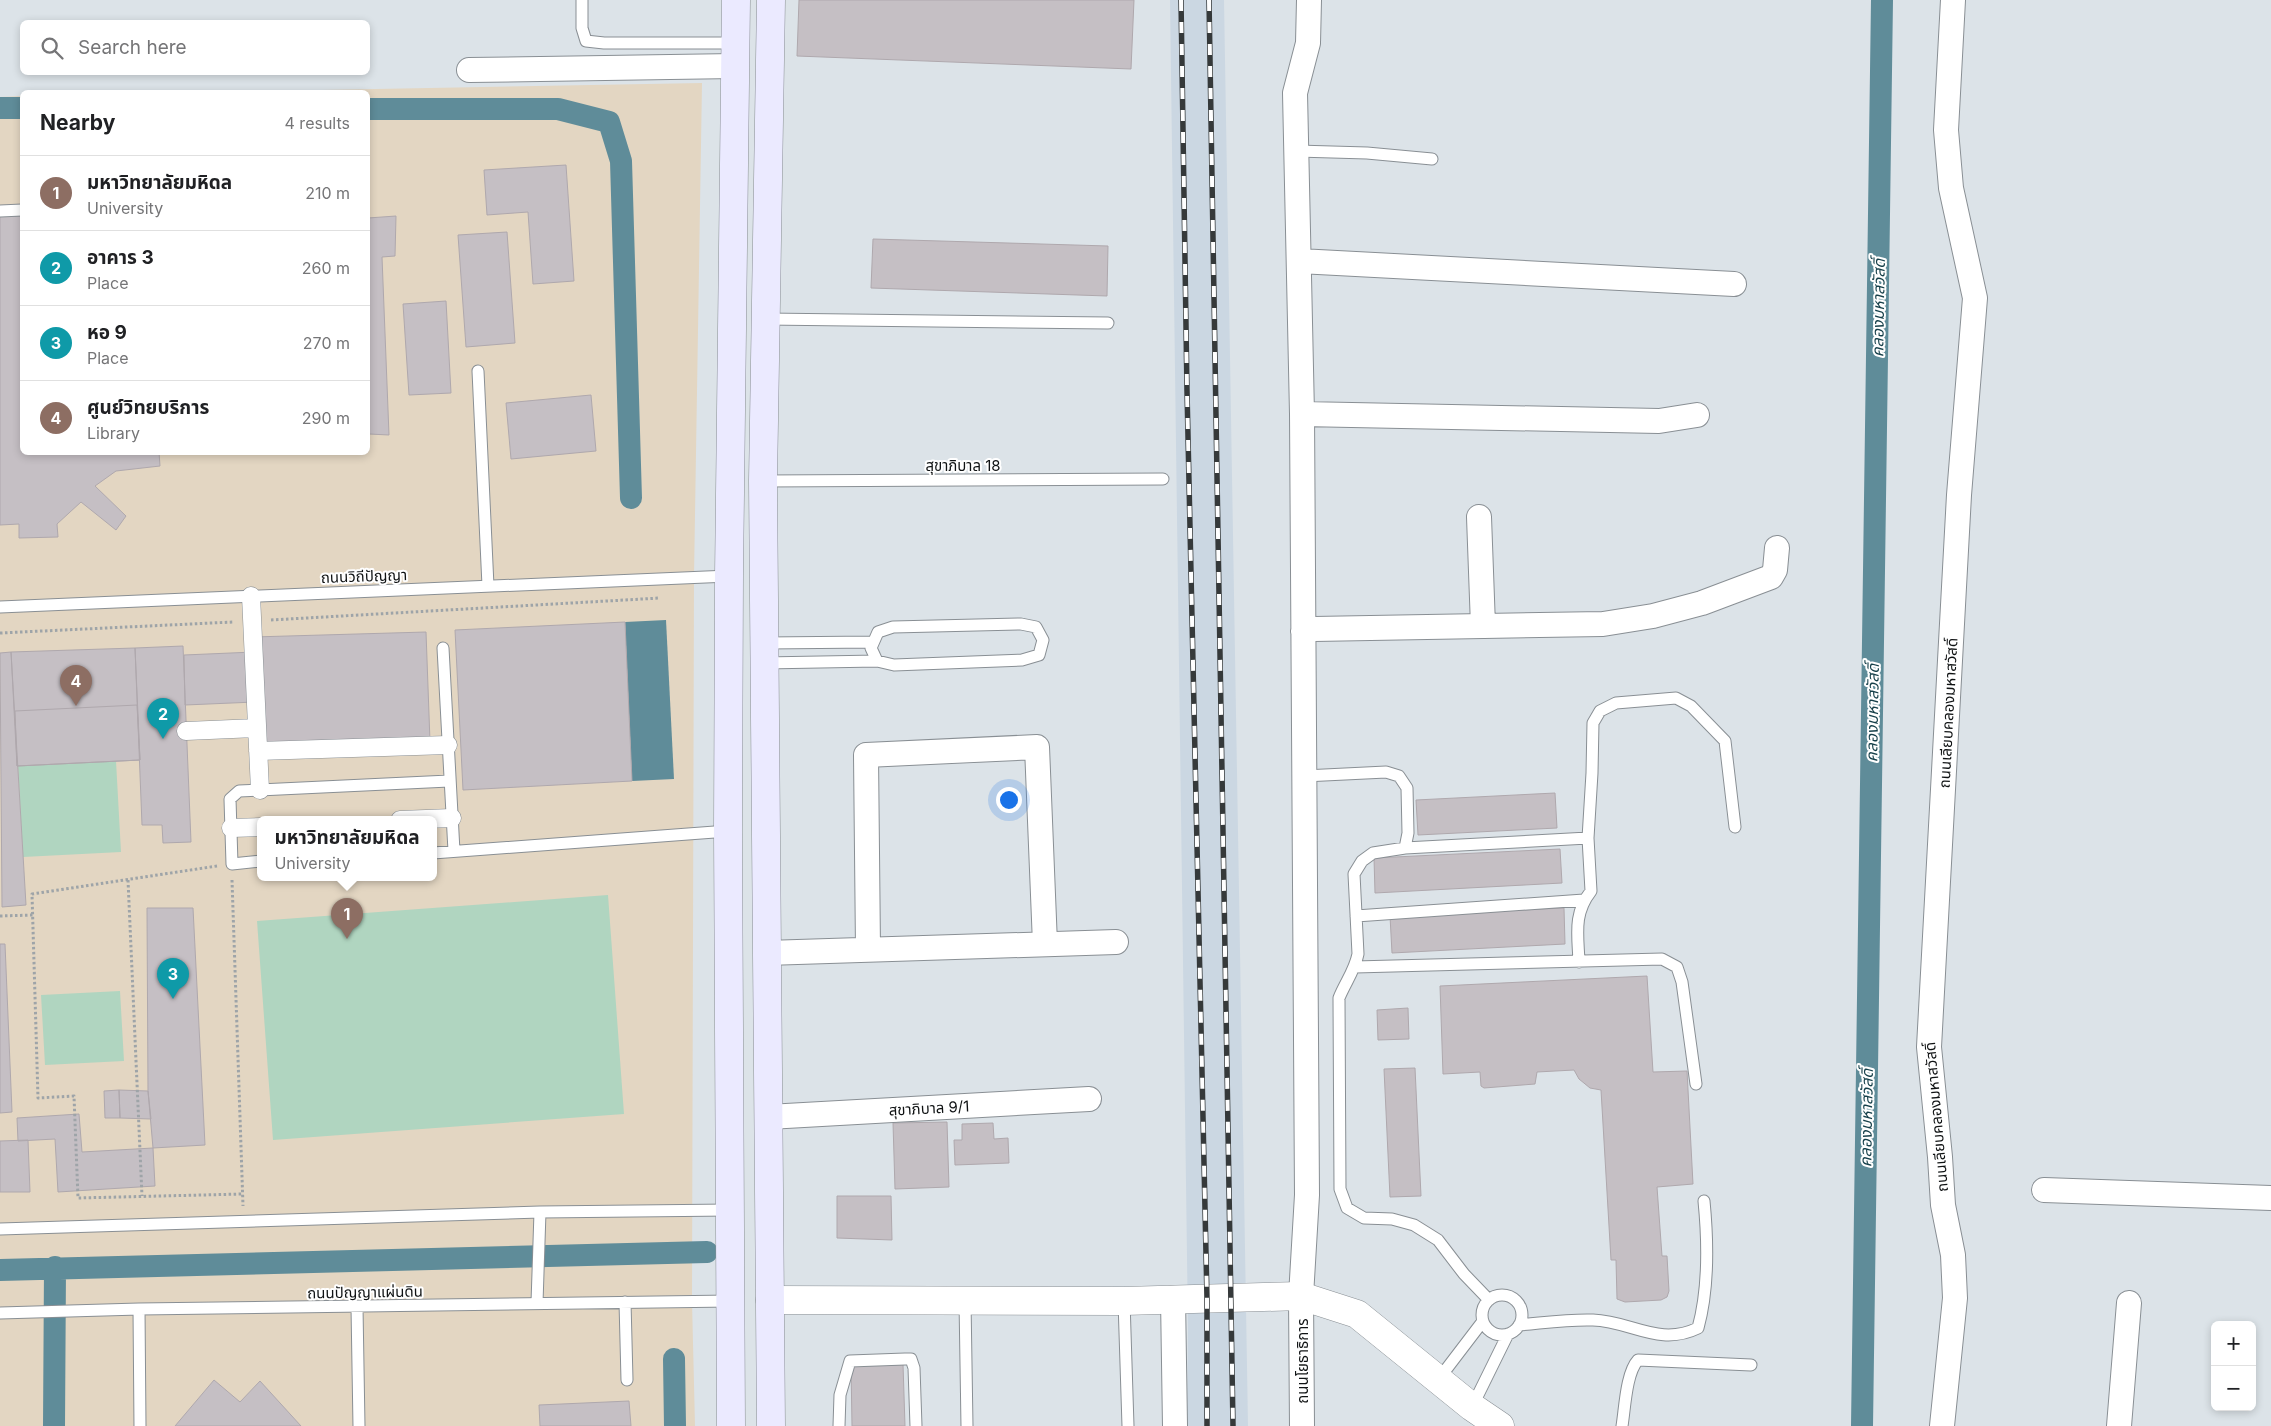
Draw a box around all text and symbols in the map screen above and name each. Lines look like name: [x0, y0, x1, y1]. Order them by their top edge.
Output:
search box: [20, 20, 370, 75]
icon: search: [38, 34, 66, 62]
text: Search here: [78, 36, 187, 59]
text: Nearby: [40, 110, 115, 135]
text: 4 results: [285, 113, 350, 133]
text: มหาวิทยาลัยมหิดล: [87, 171, 232, 194]
text: 1: [53, 183, 59, 203]
text: 210 m: [305, 183, 350, 203]
text: University: [87, 198, 163, 218]
text: อาคาร 3: [87, 246, 154, 269]
water label: คลองมหาสวัสดิ์: [1867, 255, 1889, 357]
text: 2: [51, 258, 61, 278]
text: 260 m: [302, 258, 350, 278]
text: Place: [87, 273, 129, 293]
text: หอ 9: [87, 321, 127, 344]
text: 3: [51, 333, 61, 353]
text: 270 m: [303, 333, 350, 353]
text: Place: [87, 348, 129, 368]
text: ศูนย์วิทยบริการ: [87, 396, 209, 419]
text: 4: [51, 408, 61, 428]
text: 290 m: [302, 408, 350, 428]
text: Library: [87, 423, 140, 443]
street label: สุขาภิบาล 18: [925, 456, 1001, 475]
street label: ถนนวิถีปัญญา: [321, 565, 407, 587]
street label: ถนนเลียบคลองมหาสวัสดิ์: [1935, 637, 1961, 789]
water label: คลองมหาสวัสดิ์: [1861, 660, 1883, 762]
pin: 4: [60, 665, 92, 706]
pin: 2: [147, 698, 179, 739]
your location: [996, 787, 1022, 813]
popup: [257, 816, 437, 881]
text: มหาวิทยาลัยมหิดล: [274, 826, 420, 849]
text: University: [274, 853, 351, 873]
pin: 1: [331, 898, 363, 939]
pin: 3: [157, 958, 189, 999]
street label: ถนนเลียบคลองมหาสวัสดิ์: [1920, 1041, 1952, 1193]
water label: คลองมหาสวัสดิ์: [1855, 1065, 1877, 1167]
street label: สุขาภิบาล 9/1: [888, 1096, 970, 1120]
street label: ถนนปัญญาแผ่นดิน: [307, 1281, 423, 1303]
street label: ถนนโยธาธิการ: [1293, 1318, 1312, 1404]
map controls: [2211, 1321, 2256, 1411]
button: +: [2211, 1321, 2256, 1366]
button: −: [2211, 1366, 2256, 1411]

